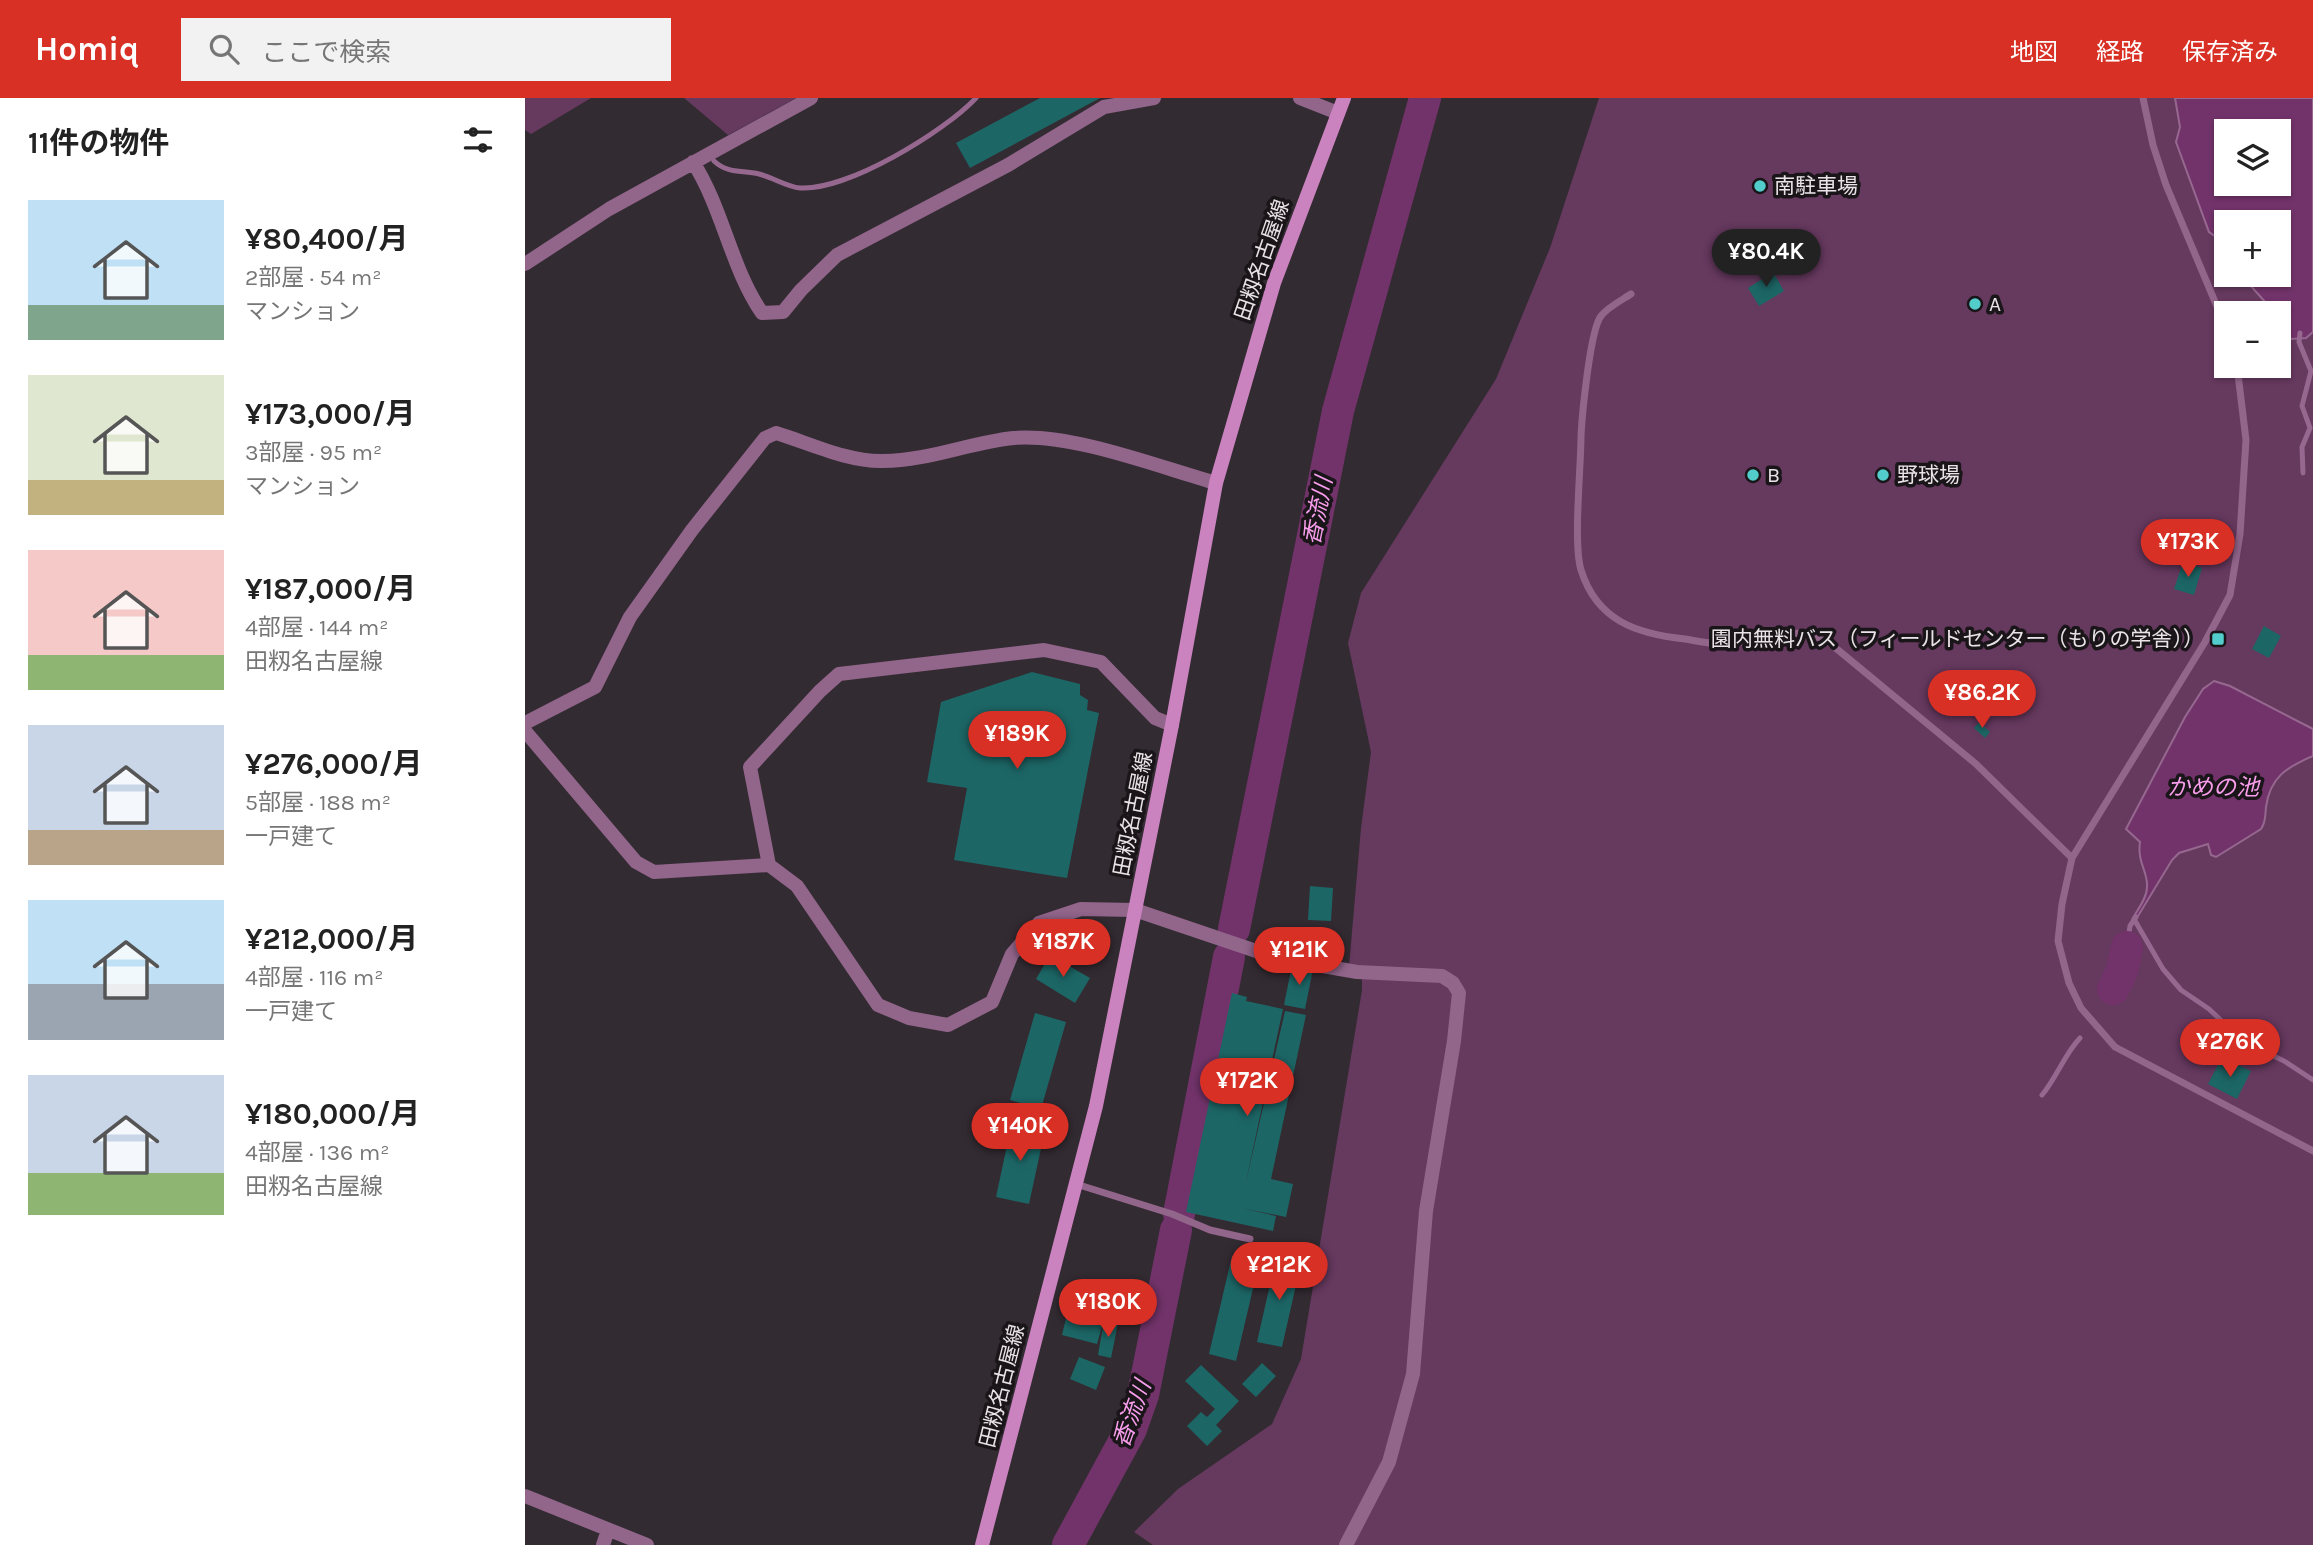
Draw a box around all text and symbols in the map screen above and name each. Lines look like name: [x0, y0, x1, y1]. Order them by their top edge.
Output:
search box: [181, 18, 671, 81]
text: Homiq: [35, 30, 139, 68]
icon: search: [205, 30, 243, 68]
text: ここで検索: [261, 37, 391, 68]
text: 地図: [2010, 38, 2058, 66]
text: 経路: [2096, 38, 2144, 66]
text: 保存済み: [2182, 38, 2278, 66]
map controls: [2214, 119, 2291, 378]
button: layers: [2214, 119, 2291, 196]
icon: filters: [459, 121, 497, 159]
text: 11件の物件: [28, 125, 169, 161]
place label: 南駐車場: [1774, 174, 1858, 198]
marker: 南駐車場: [1752, 178, 1768, 194]
street label: 田籾名古屋線: [1230, 197, 1294, 323]
button: +: [2214, 210, 2291, 287]
text: ¥80,400/月: [245, 221, 409, 257]
icon: home: [84, 228, 168, 312]
pin: ¥80.4K: [1709, 230, 1823, 289]
text: ¥80.4K: [1728, 238, 1804, 265]
text: 2部屋 · 54 m²: [245, 264, 381, 291]
place label: A: [1989, 292, 2001, 316]
marker: A: [1967, 296, 1983, 312]
text: マンション: [245, 298, 360, 325]
button: −: [2214, 301, 2291, 378]
text: ¥173,000/月: [245, 396, 416, 432]
icon: home: [84, 403, 168, 487]
text: 3部屋 · 95 m²: [245, 439, 382, 466]
place label: B: [1767, 463, 1780, 487]
place label: 野球場: [1897, 463, 1960, 487]
marker: B: [1745, 467, 1761, 483]
marker: 野球場: [1875, 467, 1891, 483]
water label: 香流川: [1298, 472, 1338, 547]
text: マンション: [245, 473, 360, 500]
pin: ¥173K: [2139, 519, 2237, 579]
text: ¥173K: [2157, 528, 2219, 555]
text: ¥187,000/月: [245, 571, 416, 607]
icon: home: [84, 578, 168, 662]
text: 4部屋 · 144 m²: [245, 614, 388, 641]
place label: 園内無料バス（フィールドセンター（もりの学舎））: [1711, 627, 2204, 651]
marker: 園内無料バス（フィールドセンター（もりの学舎））: [2210, 631, 2226, 647]
text: 田籾名古屋線: [245, 648, 383, 675]
pin: ¥86.2K: [1925, 670, 2039, 730]
text: ¥86.2K: [1944, 679, 2020, 706]
pin: ¥189K: [968, 712, 1066, 771]
text: ¥189K: [984, 720, 1050, 747]
text: ¥276,000/月: [245, 746, 423, 782]
street label: 田籾名古屋線: [1109, 750, 1157, 878]
icon: home: [84, 753, 168, 837]
water label: かめの池: [2167, 774, 2261, 801]
text: 5部屋 · 188 m²: [245, 789, 391, 816]
text: 一戸建て: [245, 823, 337, 850]
pin: ¥187K: [1014, 920, 1112, 979]
text: ¥212,000/月: [245, 921, 418, 957]
icon: home: [84, 928, 168, 1012]
text: ¥187K: [1031, 928, 1095, 955]
pin: ¥121K: [1250, 928, 1348, 987]
text: ¥121K: [1270, 936, 1328, 963]
text: 4部屋 · 116 m²: [245, 964, 383, 991]
text: 一戸建て: [245, 998, 337, 1025]
pin: ¥276K: [2181, 1020, 2279, 1079]
text: ¥276K: [2196, 1028, 2264, 1055]
pin: ¥172K: [1198, 1058, 1296, 1118]
text: ¥172K: [1216, 1067, 1278, 1094]
text: ¥180,000/月: [245, 1096, 420, 1132]
icon: home: [84, 1103, 168, 1187]
pin: ¥140K: [971, 1104, 1069, 1163]
text: ¥140K: [988, 1112, 1052, 1139]
text: 4部屋 · 136 m²: [245, 1139, 389, 1166]
text: 田籾名古屋線: [245, 1173, 383, 1200]
pin: ¥212K: [1230, 1242, 1328, 1302]
text: ¥212K: [1247, 1251, 1311, 1278]
pin: ¥180K: [1059, 1280, 1157, 1339]
text: ¥180K: [1075, 1288, 1141, 1315]
street label: 田籾名古屋線: [975, 1322, 1029, 1450]
water label: 香流川: [1108, 1374, 1158, 1451]

